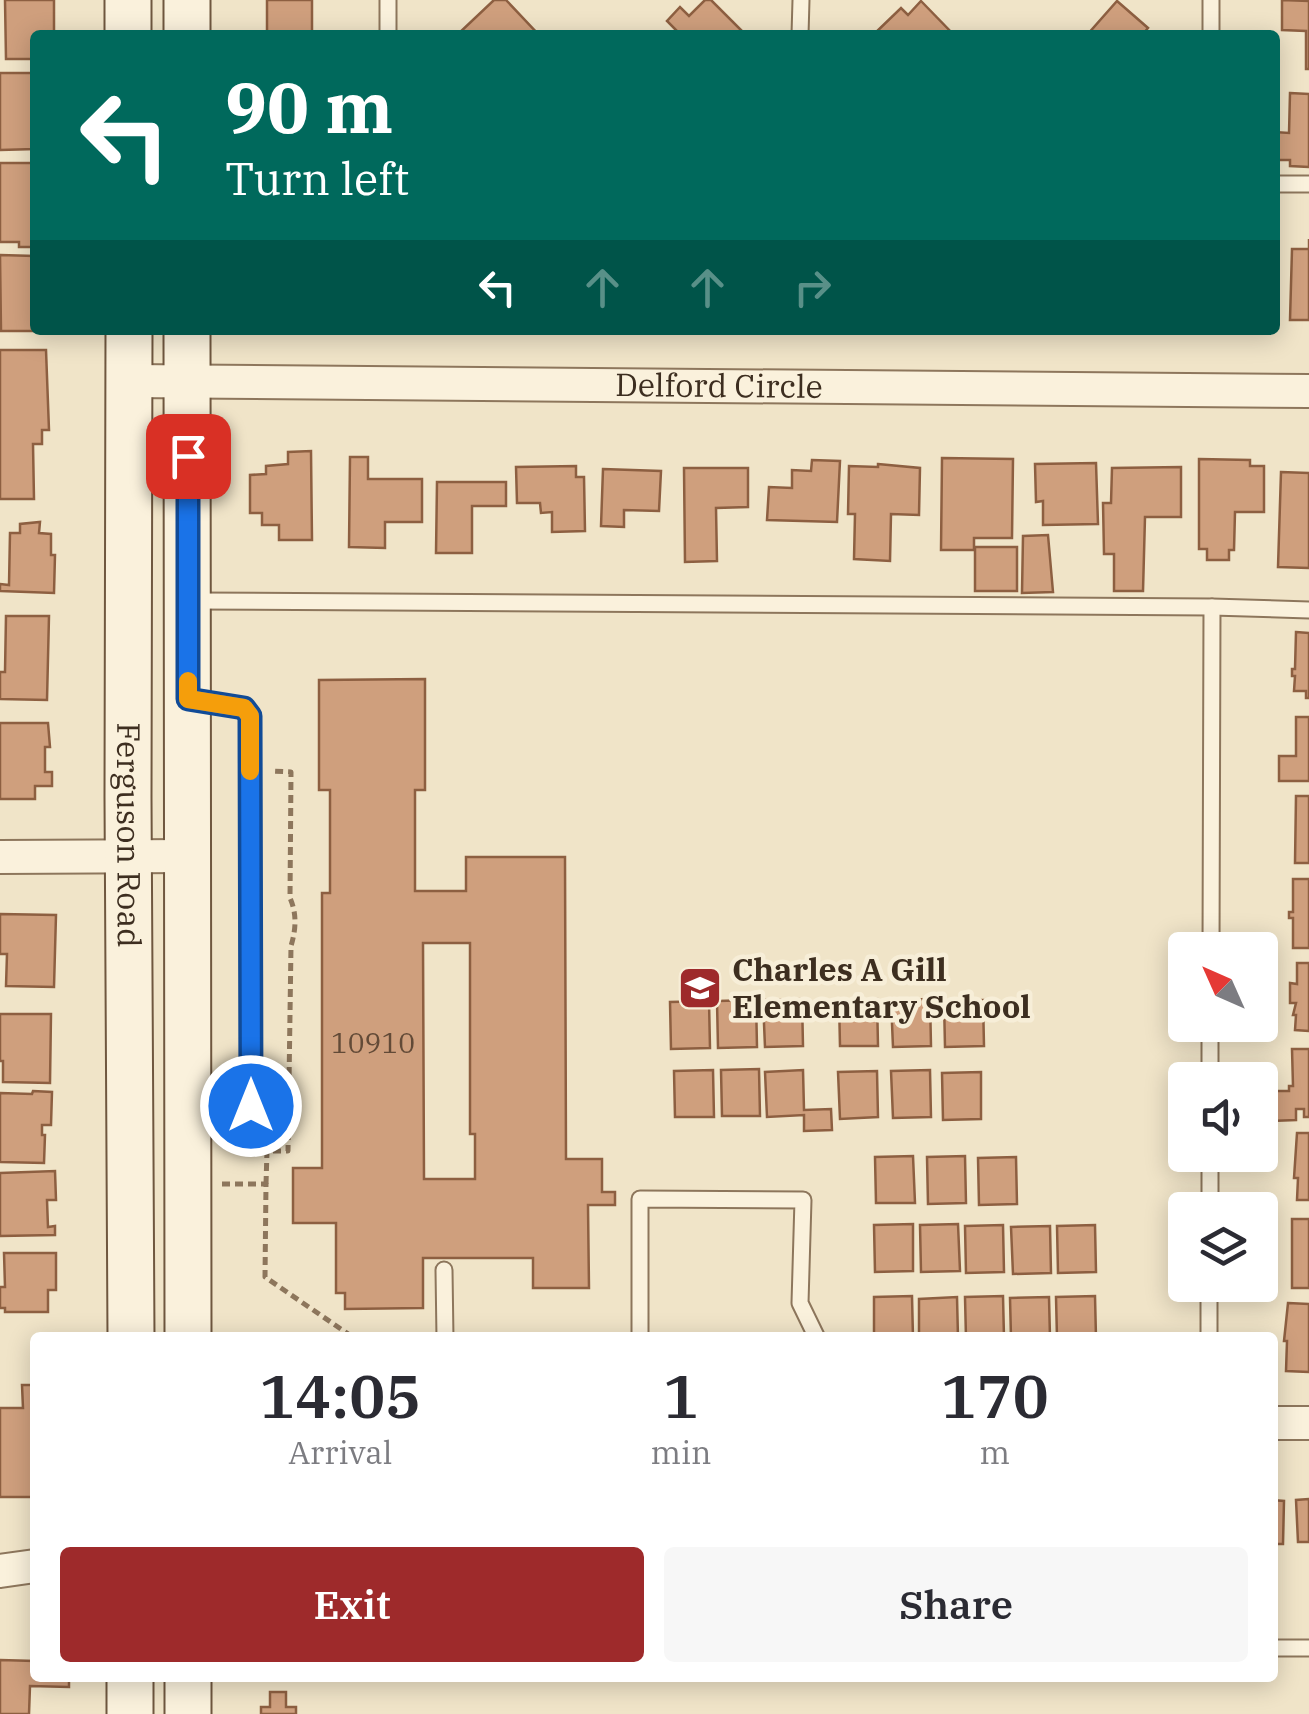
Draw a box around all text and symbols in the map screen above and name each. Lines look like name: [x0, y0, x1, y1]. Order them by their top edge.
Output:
text: 90 m: [225, 61, 393, 152]
icon: left: [60, 70, 190, 200]
text: Turn left: [225, 149, 409, 207]
icon: left: [470, 260, 525, 315]
icon: ahead: [575, 260, 630, 315]
icon: ahead: [680, 260, 735, 315]
icon: right: [785, 260, 840, 315]
street label: Delford Circle: [615, 363, 823, 407]
pin: [146, 414, 231, 499]
icon: arrive: [161, 429, 216, 484]
street label: Ferguson Road: [108, 722, 151, 948]
north arrow: [1168, 932, 1278, 1042]
map controls: [1168, 932, 1278, 1302]
place label: Charles A Gill Elementary School: [732, 948, 1031, 1027]
school or university icon: Charles A Gill Elementary School: [677, 965, 723, 1011]
house number: 10910: [331, 1024, 415, 1061]
position arrow: [199, 1054, 303, 1158]
button: sound: [1168, 1062, 1278, 1172]
button: layers: [1168, 1192, 1278, 1302]
text: 14:05: [259, 1356, 421, 1435]
text: 1: [663, 1356, 699, 1435]
text: 170: [941, 1356, 1049, 1435]
text: Arrival: [288, 1431, 392, 1473]
text: min: [650, 1431, 711, 1473]
text: m: [979, 1431, 1010, 1473]
button: Exit: [60, 1547, 644, 1662]
button: Share: [664, 1547, 1248, 1662]

